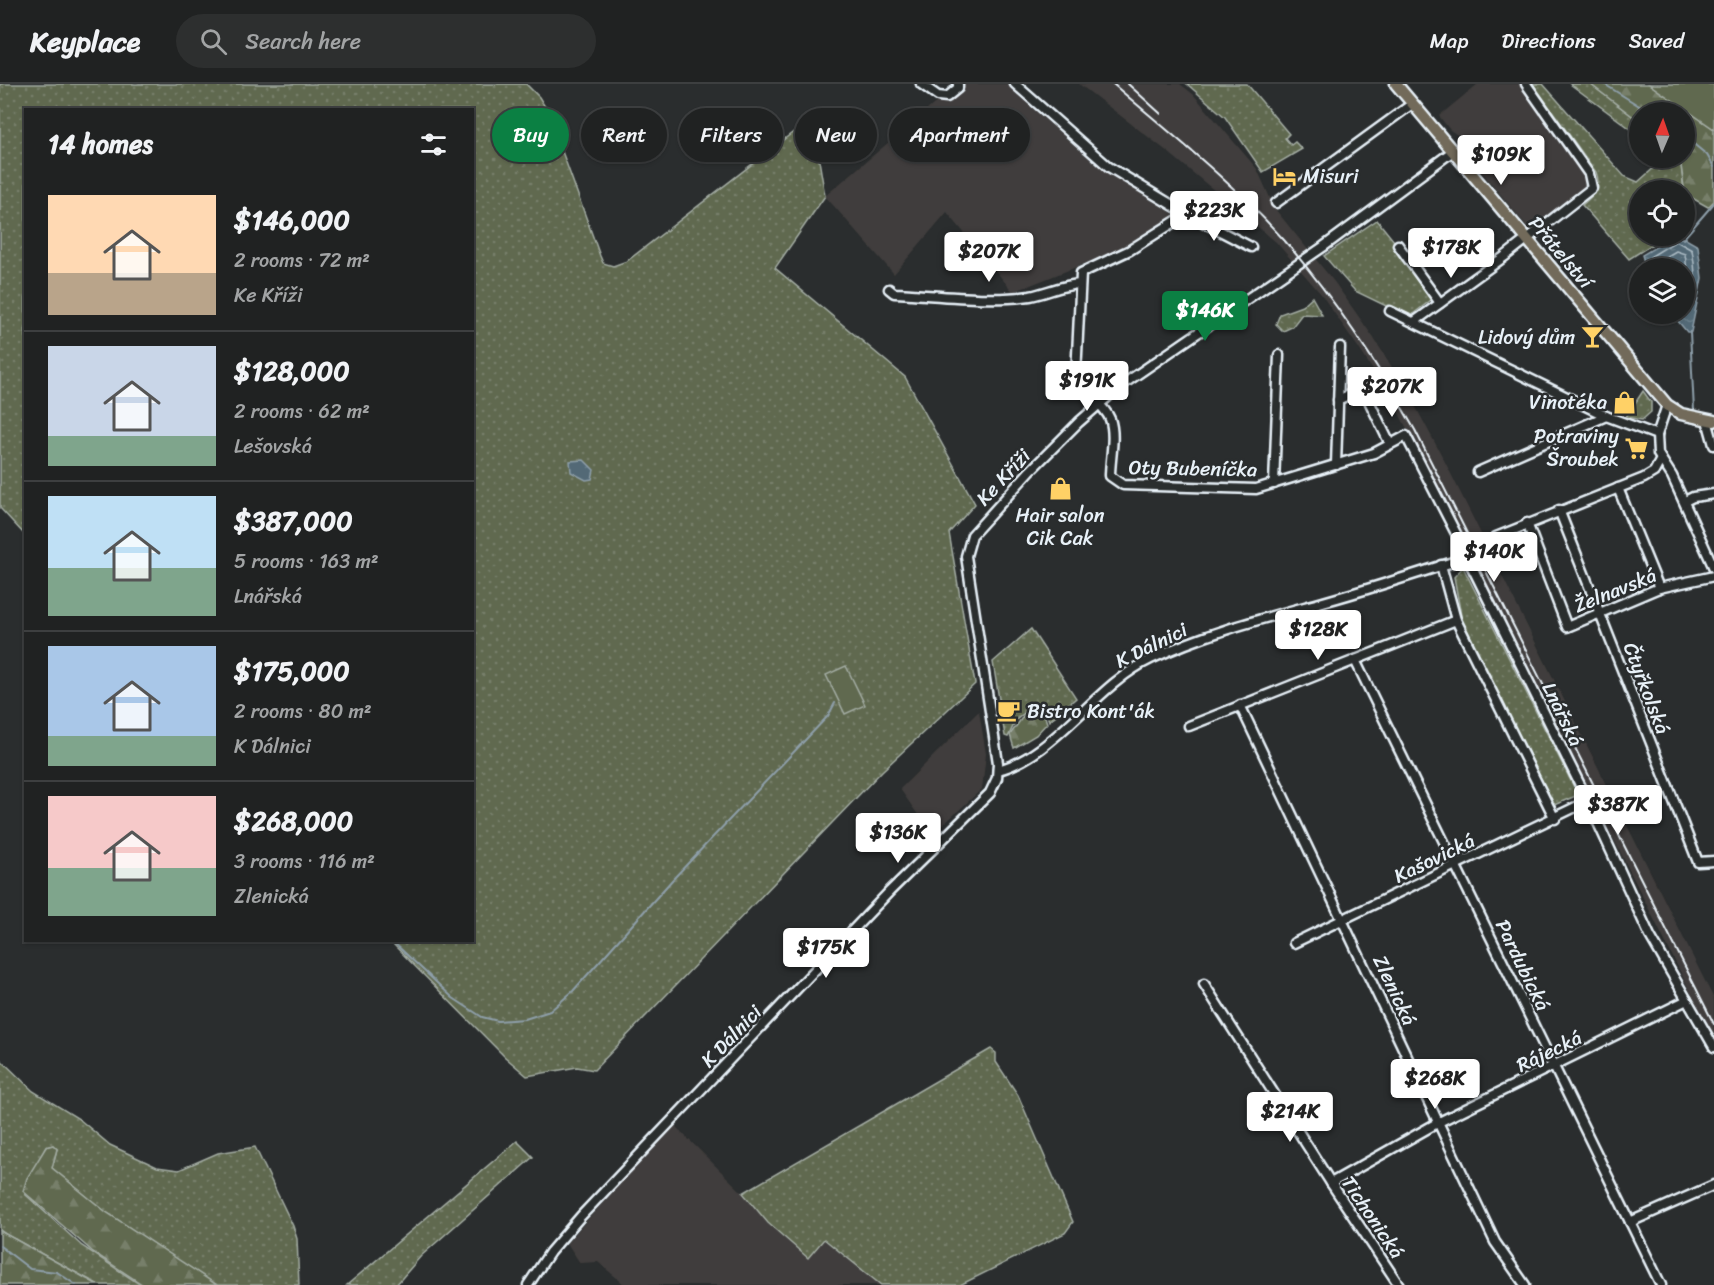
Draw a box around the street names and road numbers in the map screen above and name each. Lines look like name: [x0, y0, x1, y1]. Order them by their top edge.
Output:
street label: Přátelství: [1519, 208, 1604, 299]
street label: Ke Kříži: [967, 439, 1041, 514]
street label: Oty Bubeníčka: [1128, 450, 1258, 487]
street label: Želnavská: [1568, 558, 1662, 623]
street label: K Dálnici: [1109, 612, 1195, 678]
street label: Čtyřkolská: [1613, 637, 1680, 739]
street label: Lnářská: [1532, 676, 1593, 753]
street label: Kašovická: [1387, 824, 1481, 893]
street label: Pardubická: [1485, 913, 1560, 1017]
street label: Zlenická: [1363, 949, 1426, 1032]
street label: K Dálnici: [692, 995, 772, 1076]
street label: Rájecká: [1510, 1020, 1588, 1082]
street label: Tichonická: [1332, 1168, 1413, 1266]

